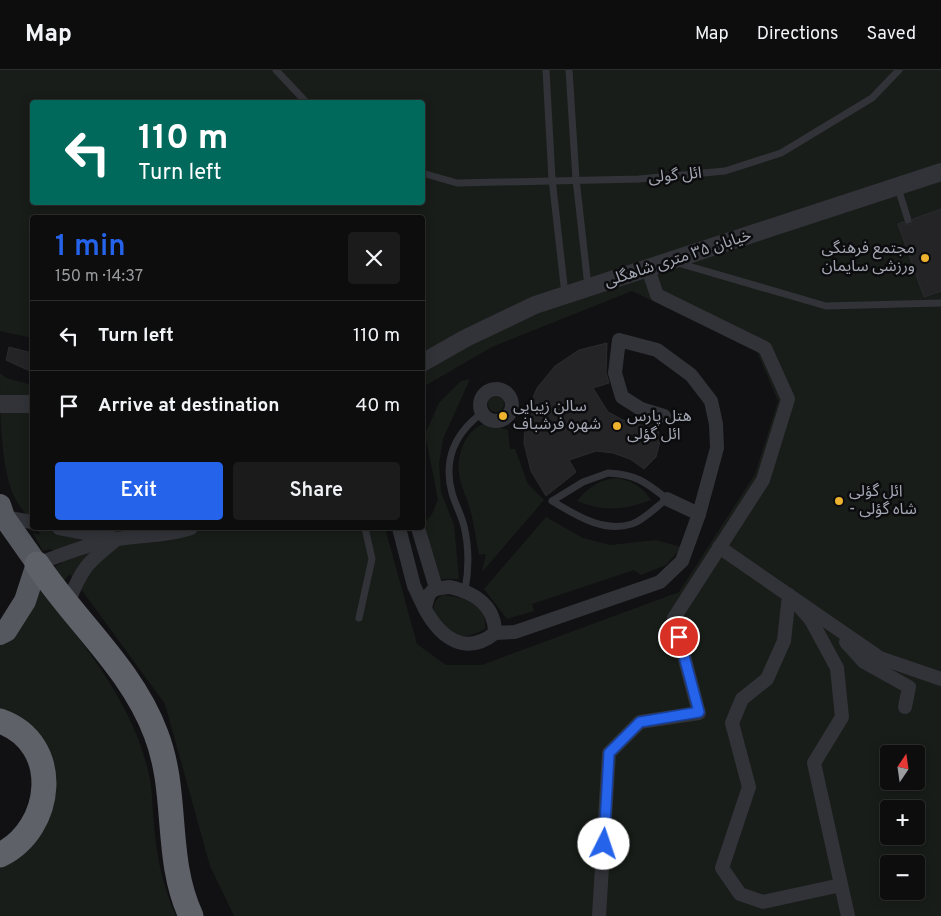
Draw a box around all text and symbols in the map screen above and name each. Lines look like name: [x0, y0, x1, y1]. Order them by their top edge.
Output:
text: Map: [25, 20, 72, 50]
text: Map: [695, 23, 729, 46]
text: Directions: [757, 23, 839, 46]
text: Saved: [867, 23, 916, 46]
text: 110 m: [138, 117, 228, 161]
icon: left: [55, 120, 120, 185]
text: Turn left: [138, 160, 221, 187]
street label: ائل گولی: [647, 164, 703, 188]
street label: خیابان ۳۵ متری شاهگلی: [602, 226, 754, 292]
text: 1 min: [55, 229, 126, 266]
button: close: [348, 232, 400, 284]
place label: مجتمع فرهنگی ورزشی سایمان: [822, 239, 915, 277]
marker: مجتمع فرهنگی ورزشی سایمان: [919, 252, 931, 264]
text: 150 m · 14:37: [55, 267, 143, 287]
icon: left: [55, 322, 83, 350]
text: Turn left: [98, 324, 174, 348]
text: 110 m: [353, 324, 400, 348]
icon: arrive: [55, 392, 83, 420]
text: Arrive at destination: [98, 394, 279, 418]
text: 40 m: [355, 394, 400, 418]
place label: سالن زیبایی شهره فرشباف: [513, 397, 601, 435]
place label: هتل پارس ائل گؤلی: [627, 407, 692, 445]
marker: سالن زیبایی شهره فرشباف: [497, 410, 509, 422]
marker: هتل پارس ائل گؤلی: [611, 420, 623, 432]
button: Exit: [55, 462, 223, 520]
button: Share: [233, 462, 400, 520]
place label: ائل گؤلی - شاه گؤلی: [849, 482, 917, 520]
marker: ائل گؤلی - شاه گؤلی: [833, 495, 845, 507]
pin: [658, 616, 700, 658]
icon: arrive: [665, 623, 693, 651]
north arrow: [880, 745, 925, 790]
map controls: [880, 745, 925, 900]
button: +: [880, 800, 925, 845]
position arrow: [577, 817, 629, 869]
button: −: [880, 855, 925, 900]

